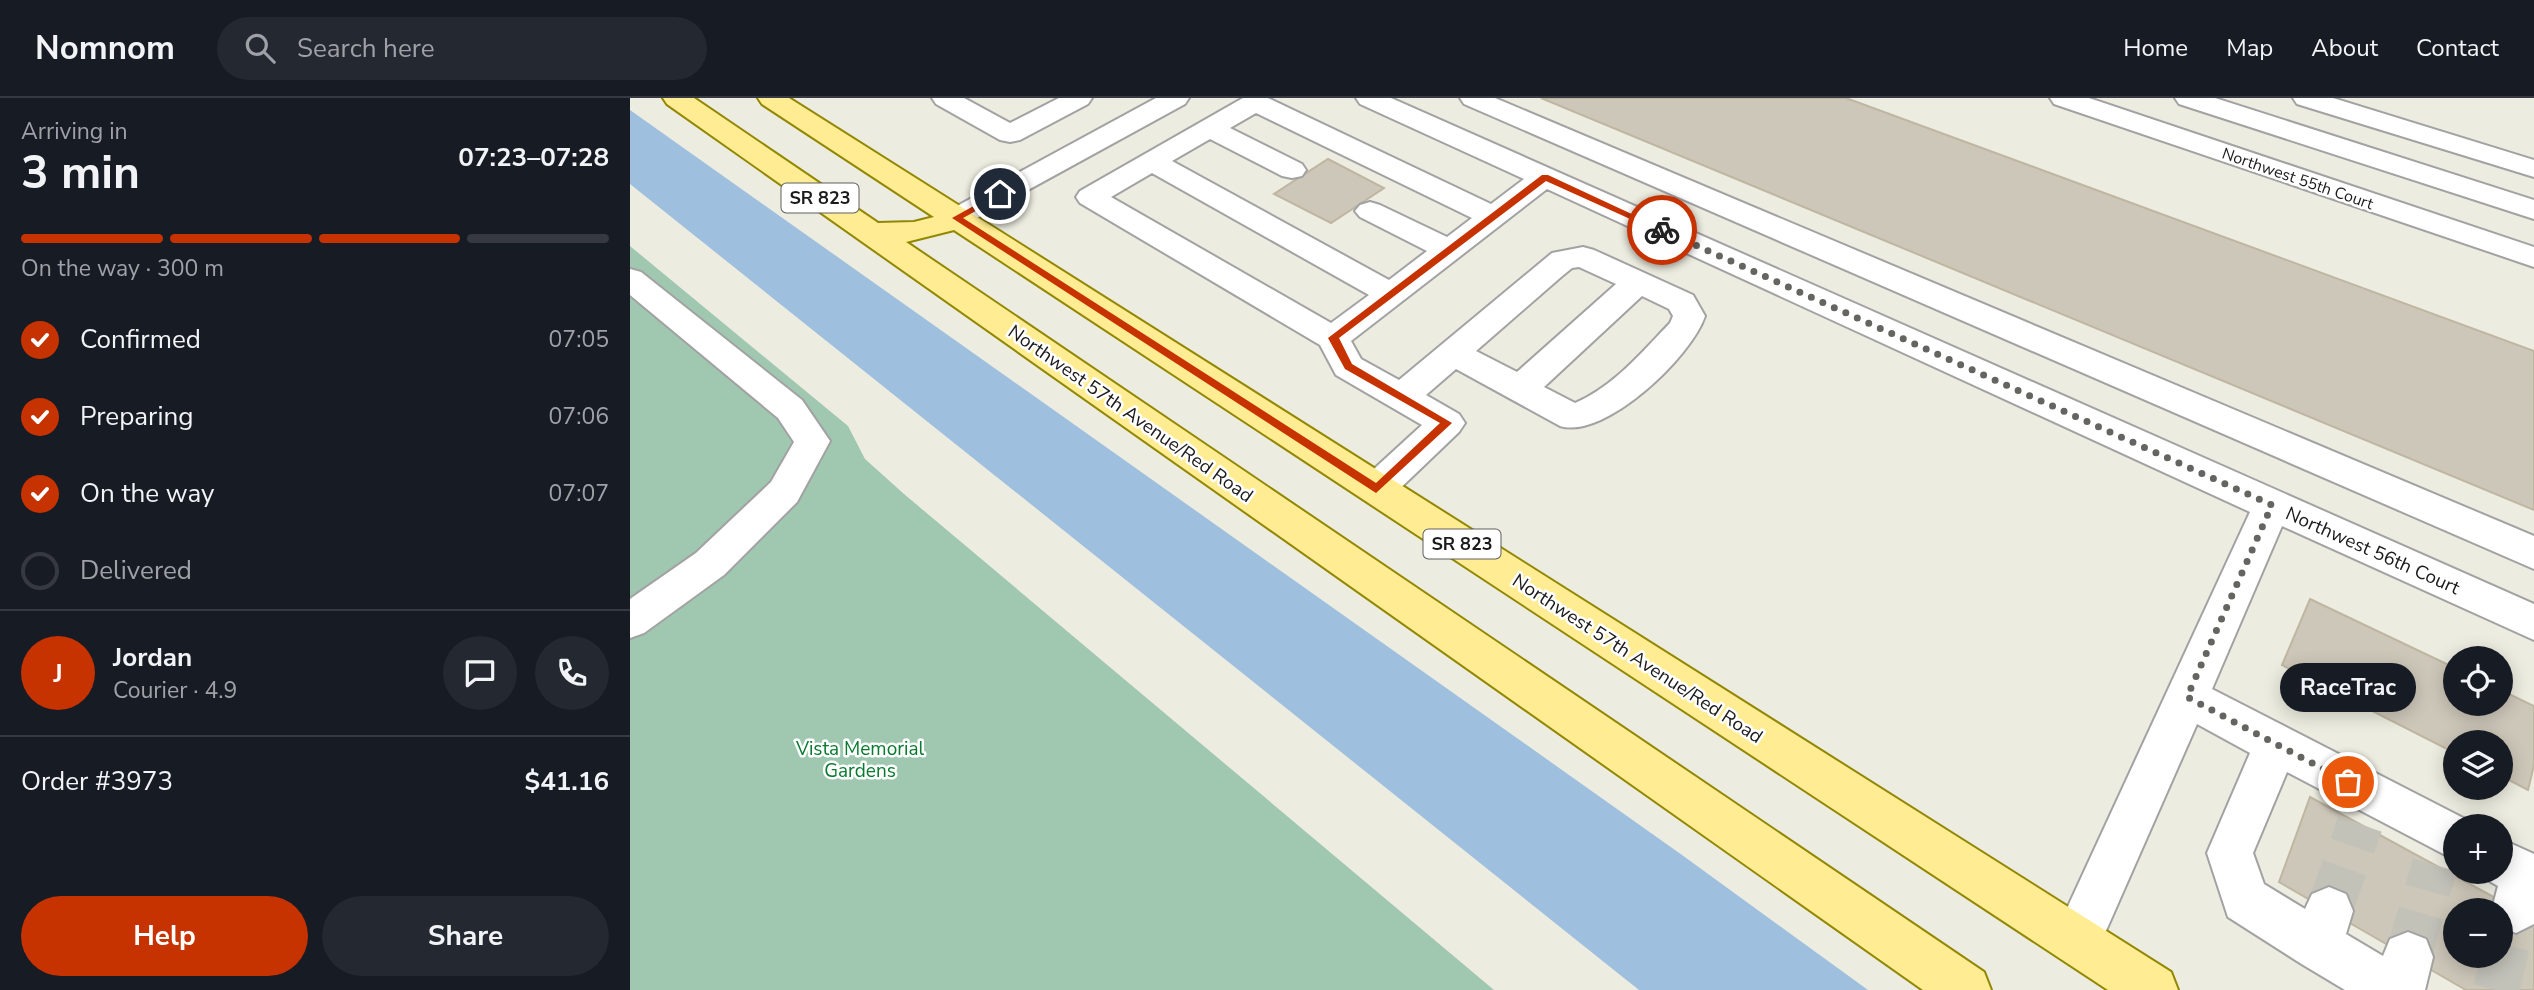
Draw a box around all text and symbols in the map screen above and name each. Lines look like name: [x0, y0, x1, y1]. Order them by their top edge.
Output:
search box: [217, 17, 707, 80]
text: Nomnom: [35, 26, 175, 71]
icon: search: [241, 29, 279, 67]
text: Search here: [297, 31, 435, 66]
text: Home: [2123, 32, 2188, 64]
text: Map: [2226, 32, 2273, 64]
text: About: [2311, 32, 2378, 64]
text: Contact: [2416, 32, 2499, 64]
text: Arriving in: [21, 116, 128, 147]
text: 07:23–07:28: [458, 140, 609, 175]
text: 3 min: [21, 141, 140, 204]
street label: Northwest 55th Court: [2219, 143, 2377, 215]
pin: [970, 164, 1030, 224]
icon: home: [981, 175, 1019, 213]
road number: SR 823: [782, 184, 858, 212]
courier: [1627, 195, 1697, 265]
icon: bike: [1643, 211, 1681, 249]
text: On the way · 300 m: [21, 253, 224, 284]
street label: Northwest 57th Avenue/Red Road: [1003, 319, 1258, 509]
icon: check: [21, 321, 59, 359]
text: Confirmed: [80, 322, 201, 357]
text: 07:05: [549, 324, 609, 355]
icon: check: [21, 398, 59, 436]
text: Preparing: [80, 399, 193, 434]
text: 07:06: [549, 401, 609, 432]
icon: check: [21, 475, 59, 513]
text: On the way: [80, 476, 214, 511]
text: 07:07: [549, 478, 609, 509]
street label: Northwest 56th Court: [2281, 501, 2464, 601]
road number: SR 823: [1424, 530, 1500, 559]
text: Delivered: [80, 553, 192, 588]
street label: Northwest 57th Avenue/Red Road: [1507, 568, 1768, 750]
button: chat: [443, 636, 517, 710]
button: phone: [535, 636, 609, 710]
text: Jordan: [113, 640, 192, 675]
map controls: [2443, 646, 2513, 968]
button: locate: [2443, 646, 2513, 716]
text: J: [53, 656, 63, 691]
callout: RaceTrac: [2280, 663, 2416, 712]
text: RaceTrac: [2300, 672, 2396, 703]
text: Courier · 4.9: [113, 675, 237, 706]
button: layers: [2443, 730, 2513, 800]
park label: Vista Memorial Gardens: [795, 736, 924, 784]
pin: [2318, 752, 2378, 812]
icon: bag: [2329, 763, 2367, 801]
text: Order #3973: [21, 764, 173, 799]
text: $41.16: [525, 764, 609, 799]
button: +: [2443, 814, 2513, 884]
button: Help: [21, 896, 308, 976]
button: Share: [322, 896, 609, 976]
button: −: [2443, 898, 2513, 968]

